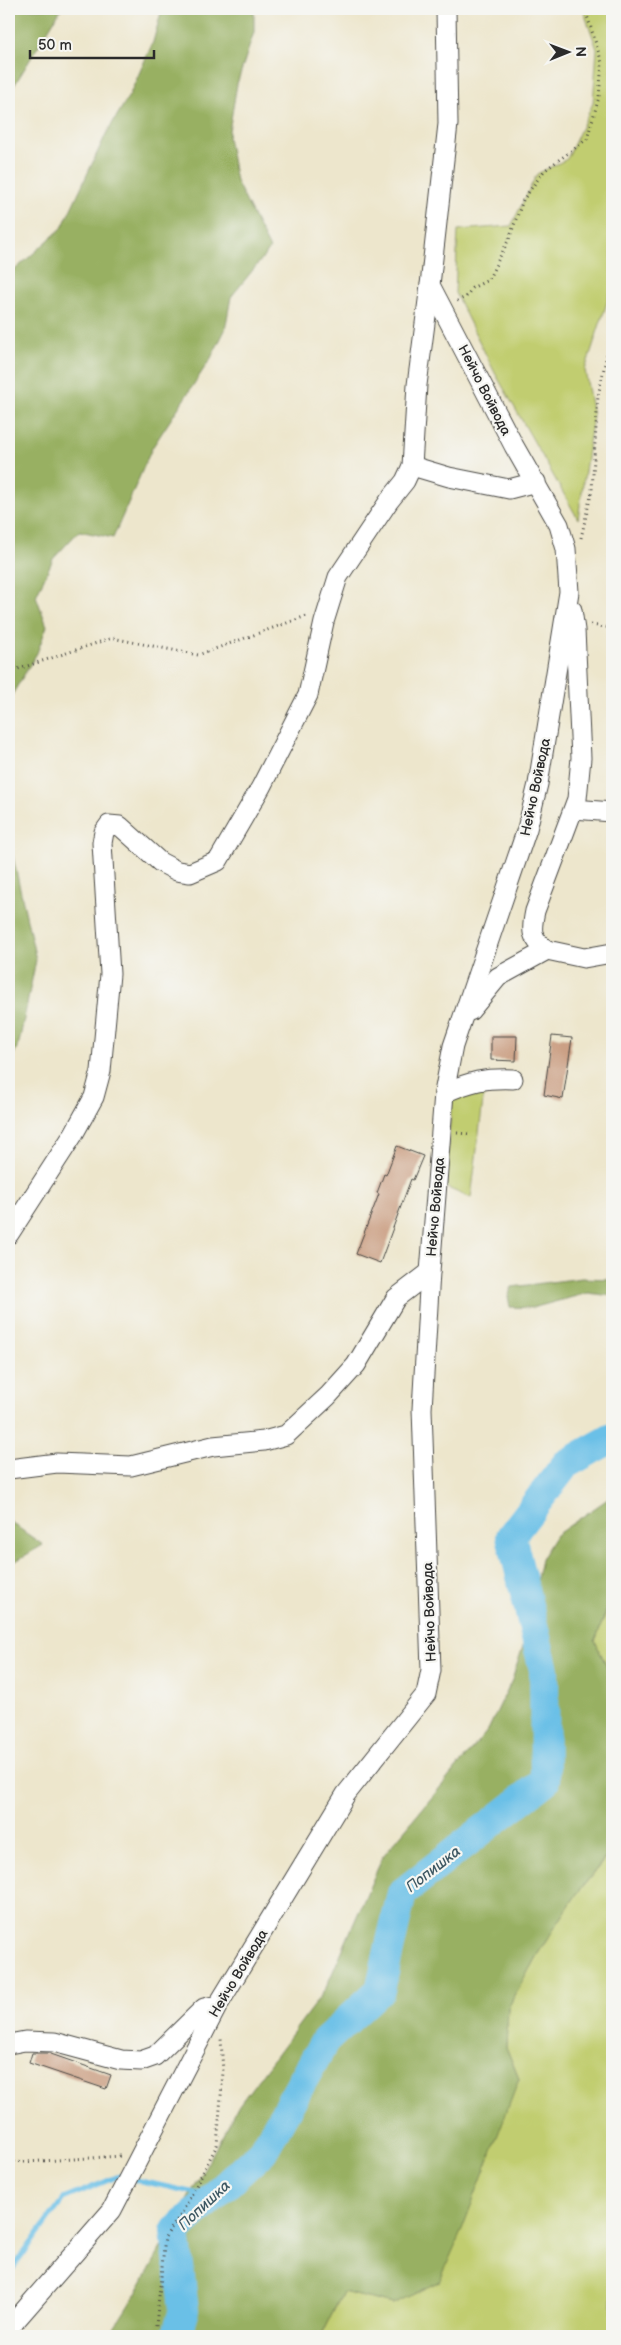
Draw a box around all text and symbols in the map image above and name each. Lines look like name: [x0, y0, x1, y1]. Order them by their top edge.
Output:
scale bar: [30, 28, 154, 60]
north arrow: [544, 28, 594, 78]
text: 50 m: [38, 36, 72, 55]
text: N: [572, 46, 589, 57]
street label: Нейчо Войвода: [454, 342, 515, 439]
street label: Нейчо Войвода: [517, 736, 554, 838]
street label: Нейчо Войвода: [423, 1156, 448, 1257]
street label: Нейчо Войвода: [419, 1561, 440, 1662]
water label: Попишка: [402, 1842, 465, 1897]
street label: Нейчо Войвода: [205, 1926, 272, 2020]
water label: Попишка: [174, 2176, 235, 2234]

